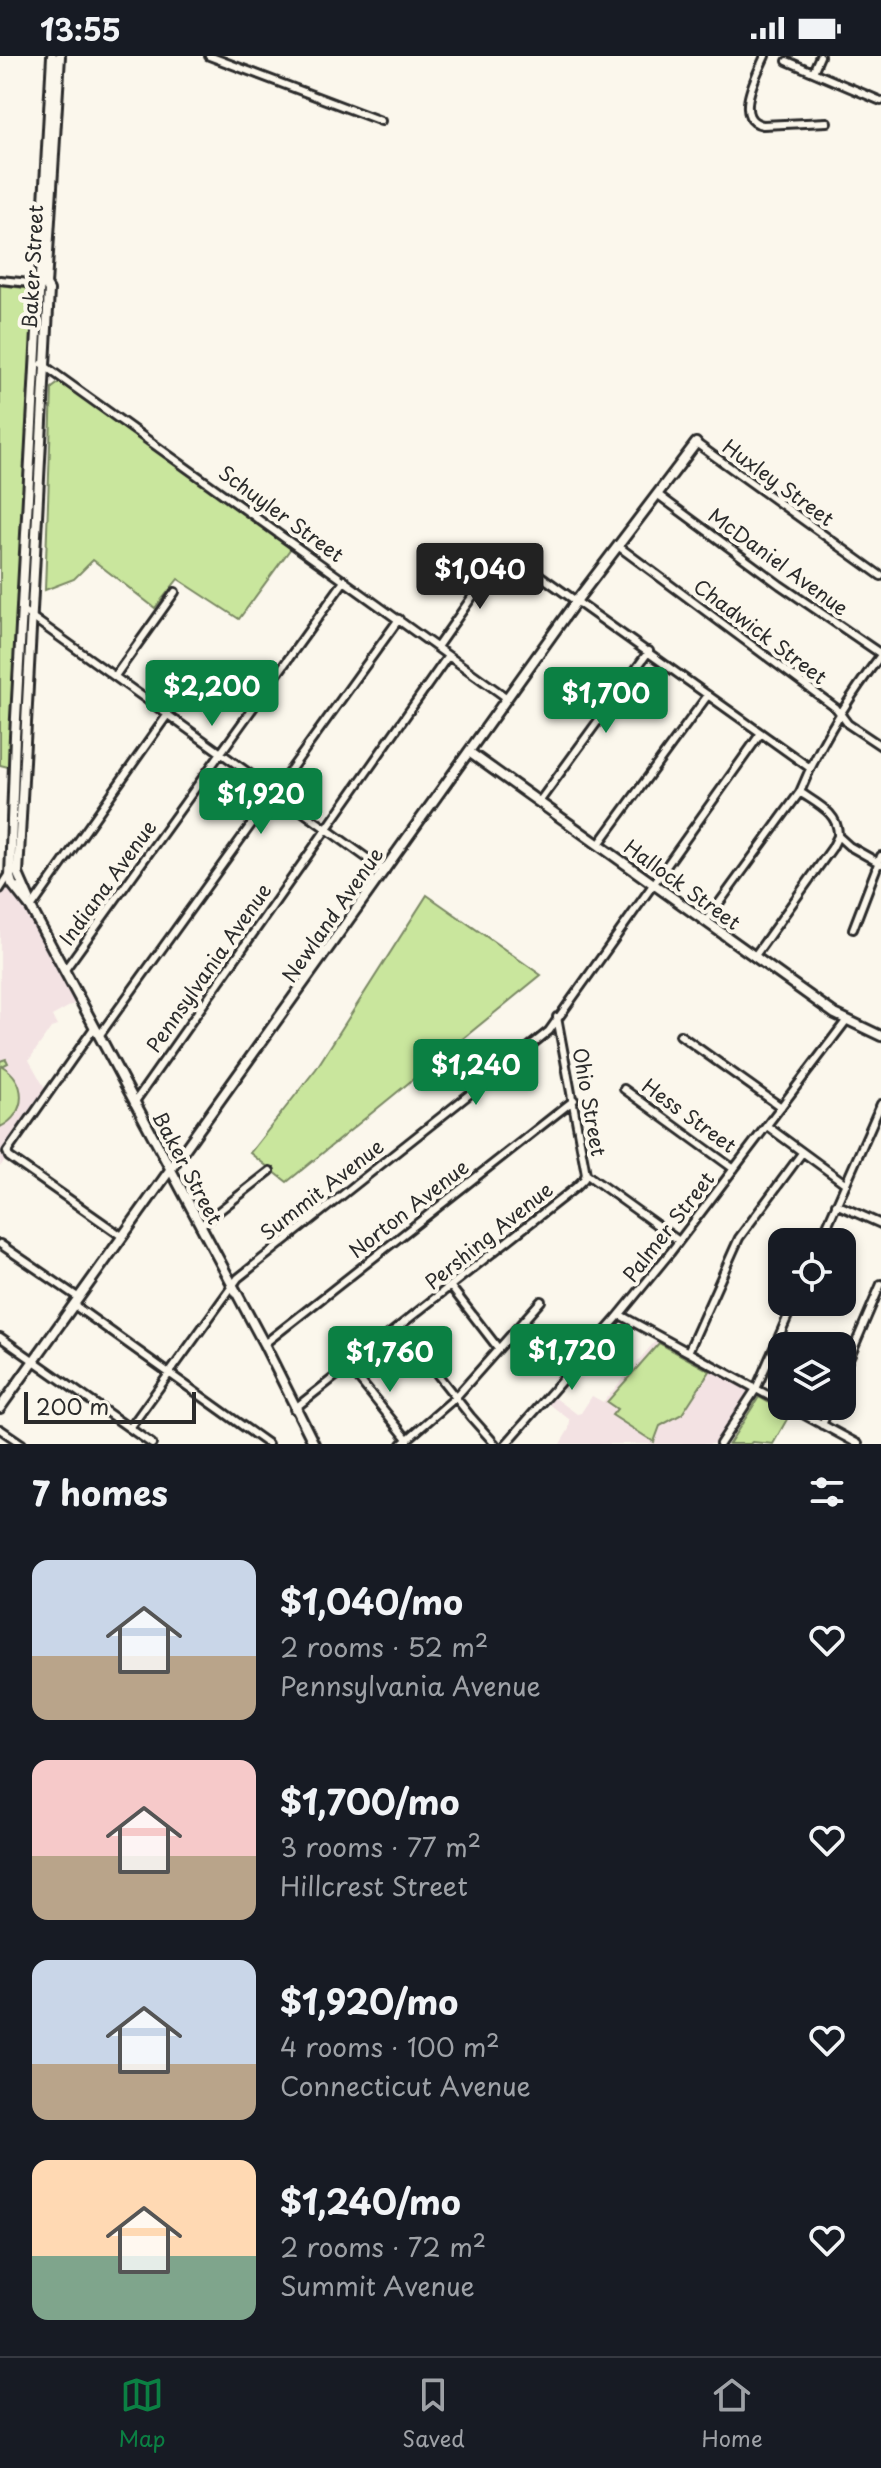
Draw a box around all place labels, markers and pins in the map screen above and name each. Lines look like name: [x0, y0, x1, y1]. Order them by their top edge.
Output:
pin: $1,040: [415, 543, 545, 611]
pin: $2,200: [147, 660, 277, 728]
pin: $1,700: [541, 667, 671, 735]
pin: $1,920: [196, 768, 326, 836]
pin: $1,240: [411, 1039, 541, 1107]
pin: $1,720: [507, 1324, 637, 1392]
pin: $1,760: [325, 1326, 455, 1394]

